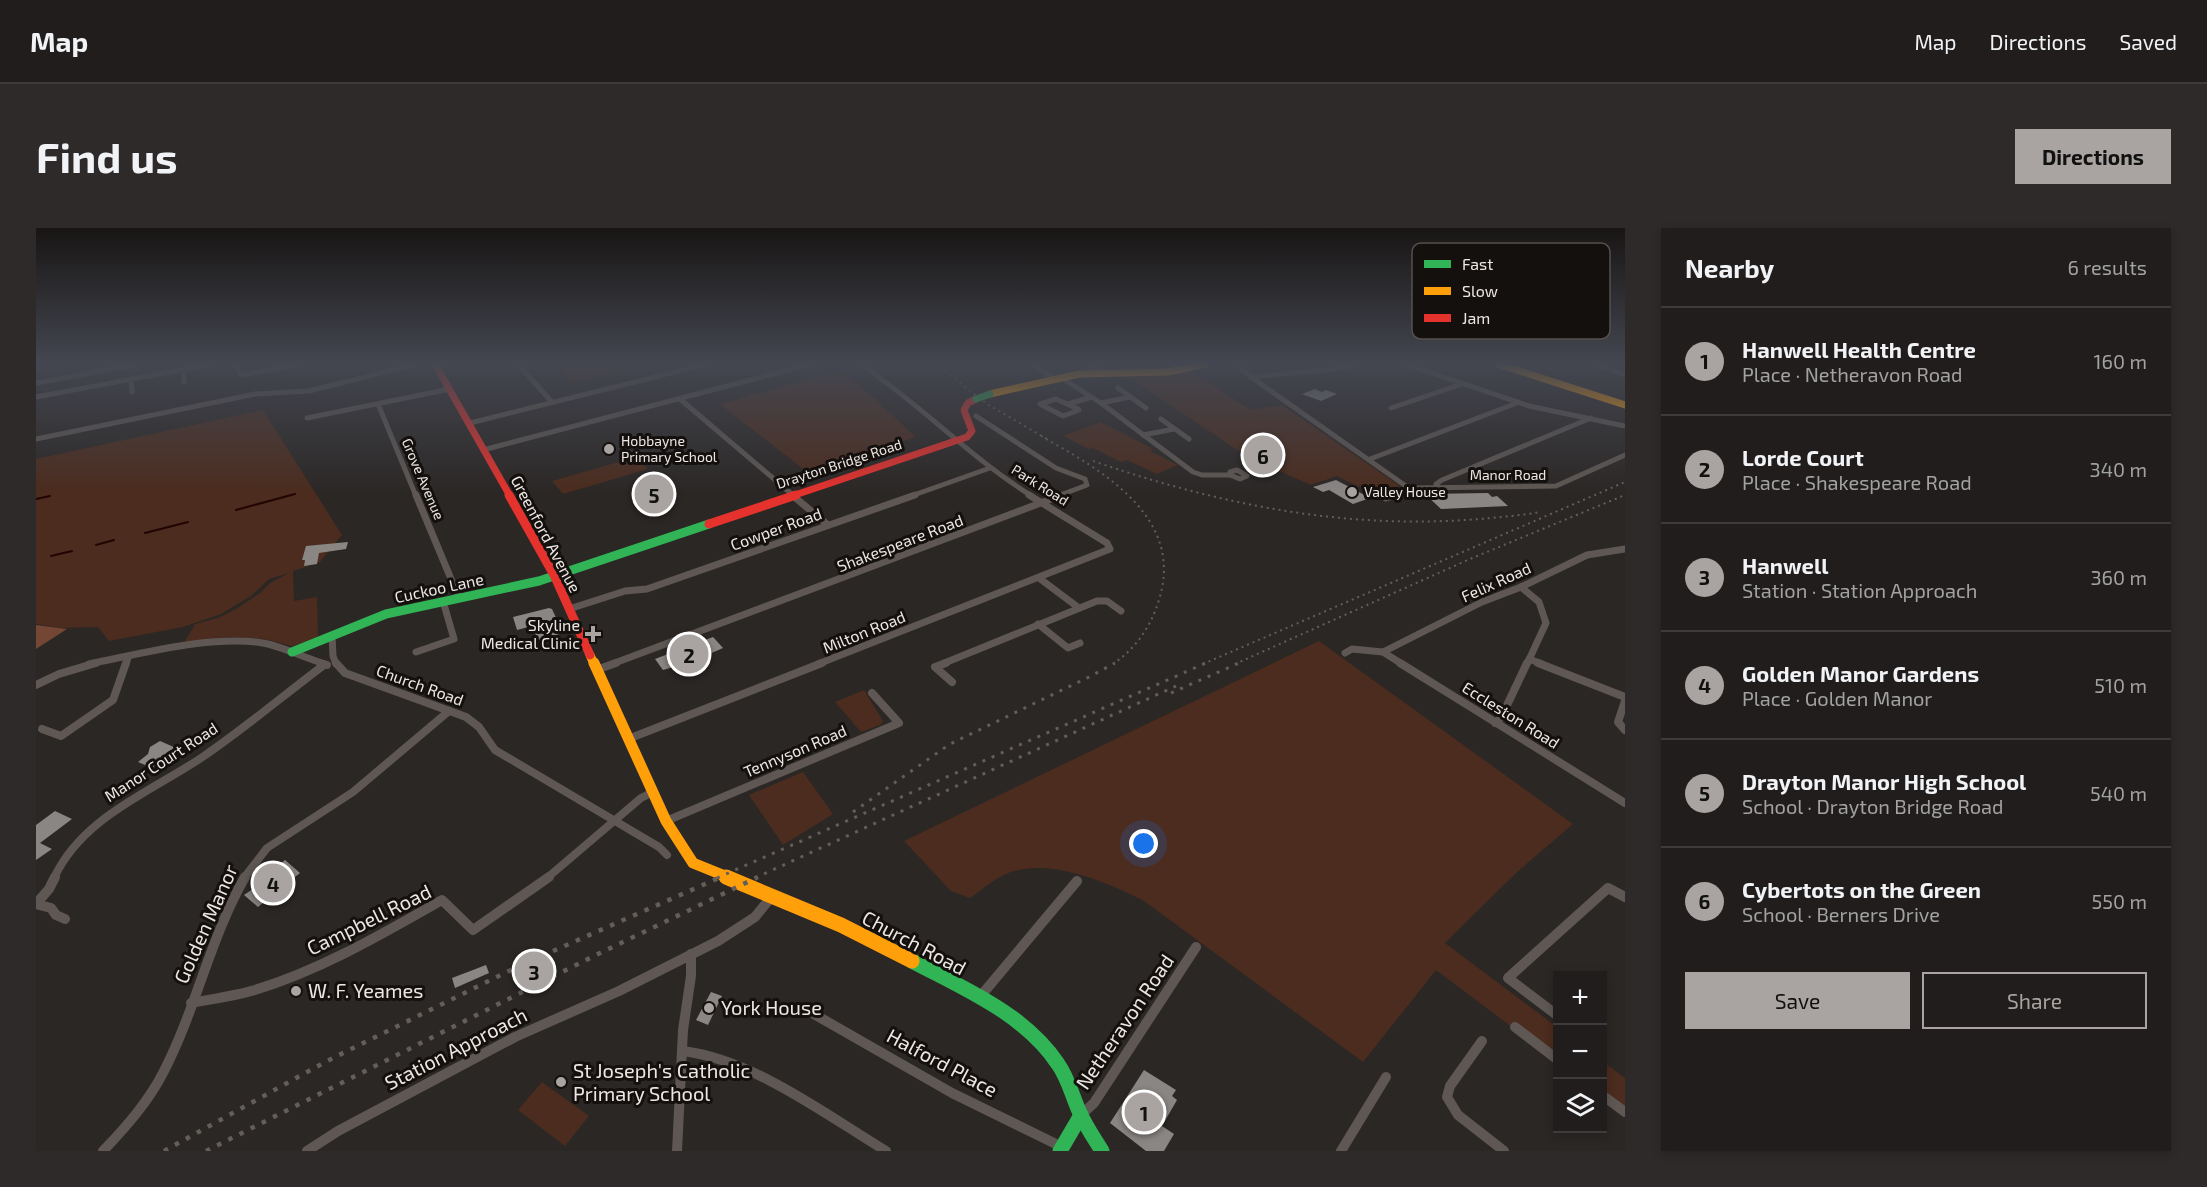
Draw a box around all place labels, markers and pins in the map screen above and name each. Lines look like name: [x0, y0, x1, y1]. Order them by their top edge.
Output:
place label: Hobbayne Primary School: [621, 432, 718, 465]
pin: 6: [1244, 432, 1282, 478]
marker: Hobbayne Primary School: [602, 442, 616, 456]
pin: 5: [634, 472, 674, 516]
place label: Valley House: [1364, 483, 1446, 500]
marker: Valley House: [1345, 485, 1359, 499]
place label: Skyline Medical Clinic: [481, 615, 580, 652]
marker: Skyline Medical Clinic: [584, 625, 602, 643]
pin: 2: [670, 632, 708, 676]
pin: 4: [254, 860, 292, 906]
pin: 3: [514, 948, 554, 994]
place label: W. F. Yeames: [308, 978, 423, 1002]
marker: W. F. Yeames: [289, 984, 303, 998]
place label: York House: [721, 995, 822, 1019]
marker: York House: [702, 1001, 716, 1015]
place label: St Joseph's Catholic Primary School: [573, 1058, 751, 1105]
marker: St Joseph's Catholic Primary School: [554, 1075, 568, 1089]
pin: 1: [1124, 1090, 1164, 1134]

